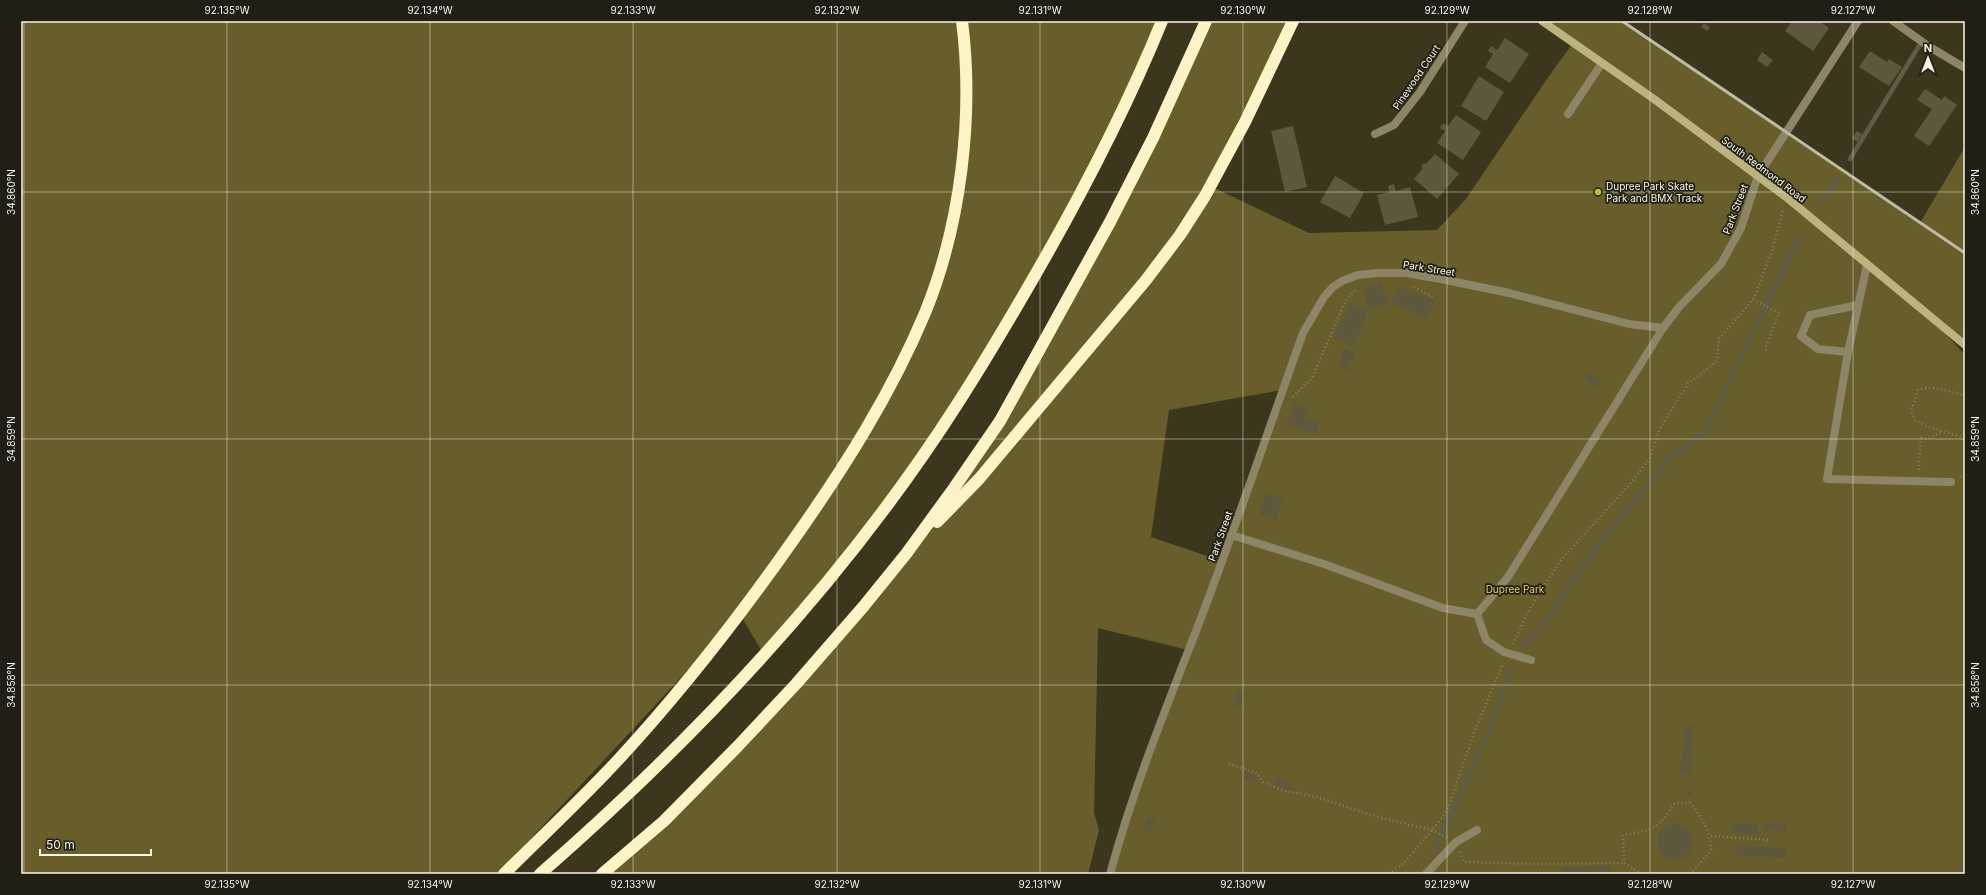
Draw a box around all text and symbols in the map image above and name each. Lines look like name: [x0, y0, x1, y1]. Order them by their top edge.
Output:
text: 92.135°W: [204, 4, 250, 16]
text: 92.134°W: [407, 4, 453, 16]
text: 92.133°W: [611, 4, 656, 16]
text: 92.132°W: [814, 4, 860, 16]
text: 92.131°W: [1018, 4, 1062, 16]
text: 92.130°W: [1220, 4, 1266, 16]
text: 92.129°W: [1424, 4, 1470, 16]
text: 92.128°W: [1628, 4, 1673, 16]
text: 92.127°W: [1831, 4, 1875, 16]
north arrow: [1908, 38, 1948, 78]
text: N: [1924, 41, 1932, 55]
street label: Pinewood Court: [1390, 42, 1443, 112]
street label: South Redmond Road: [1720, 133, 1808, 205]
text: 34.860°N: [5, 169, 17, 215]
text: 34.860°N: [1969, 169, 1981, 215]
place label: Dupree Park Skate Park and BMX Track: [1606, 180, 1703, 204]
street label: Park Street: [1720, 182, 1750, 236]
marker: Dupree Park Skate Park and BMX Track: [1593, 187, 1603, 197]
street label: Park Street: [1402, 258, 1457, 278]
text: 34.859°N: [5, 416, 17, 462]
text: 34.859°N: [1969, 416, 1981, 462]
street label: Park Street: [1205, 509, 1235, 563]
park label: Dupree Park: [1486, 583, 1545, 595]
text: 34.858°N: [5, 662, 17, 708]
text: 34.858°N: [1969, 662, 1981, 708]
scale bar: [40, 831, 151, 857]
text: 50 m: [46, 837, 75, 852]
text: 92.135°W: [204, 878, 250, 890]
text: 92.134°W: [407, 878, 453, 890]
text: 92.133°W: [611, 878, 656, 890]
text: 92.132°W: [814, 878, 860, 890]
text: 92.131°W: [1018, 878, 1062, 890]
text: 92.130°W: [1220, 878, 1266, 890]
text: 92.129°W: [1424, 878, 1470, 890]
text: 92.128°W: [1628, 878, 1673, 890]
text: 92.127°W: [1831, 878, 1875, 890]

